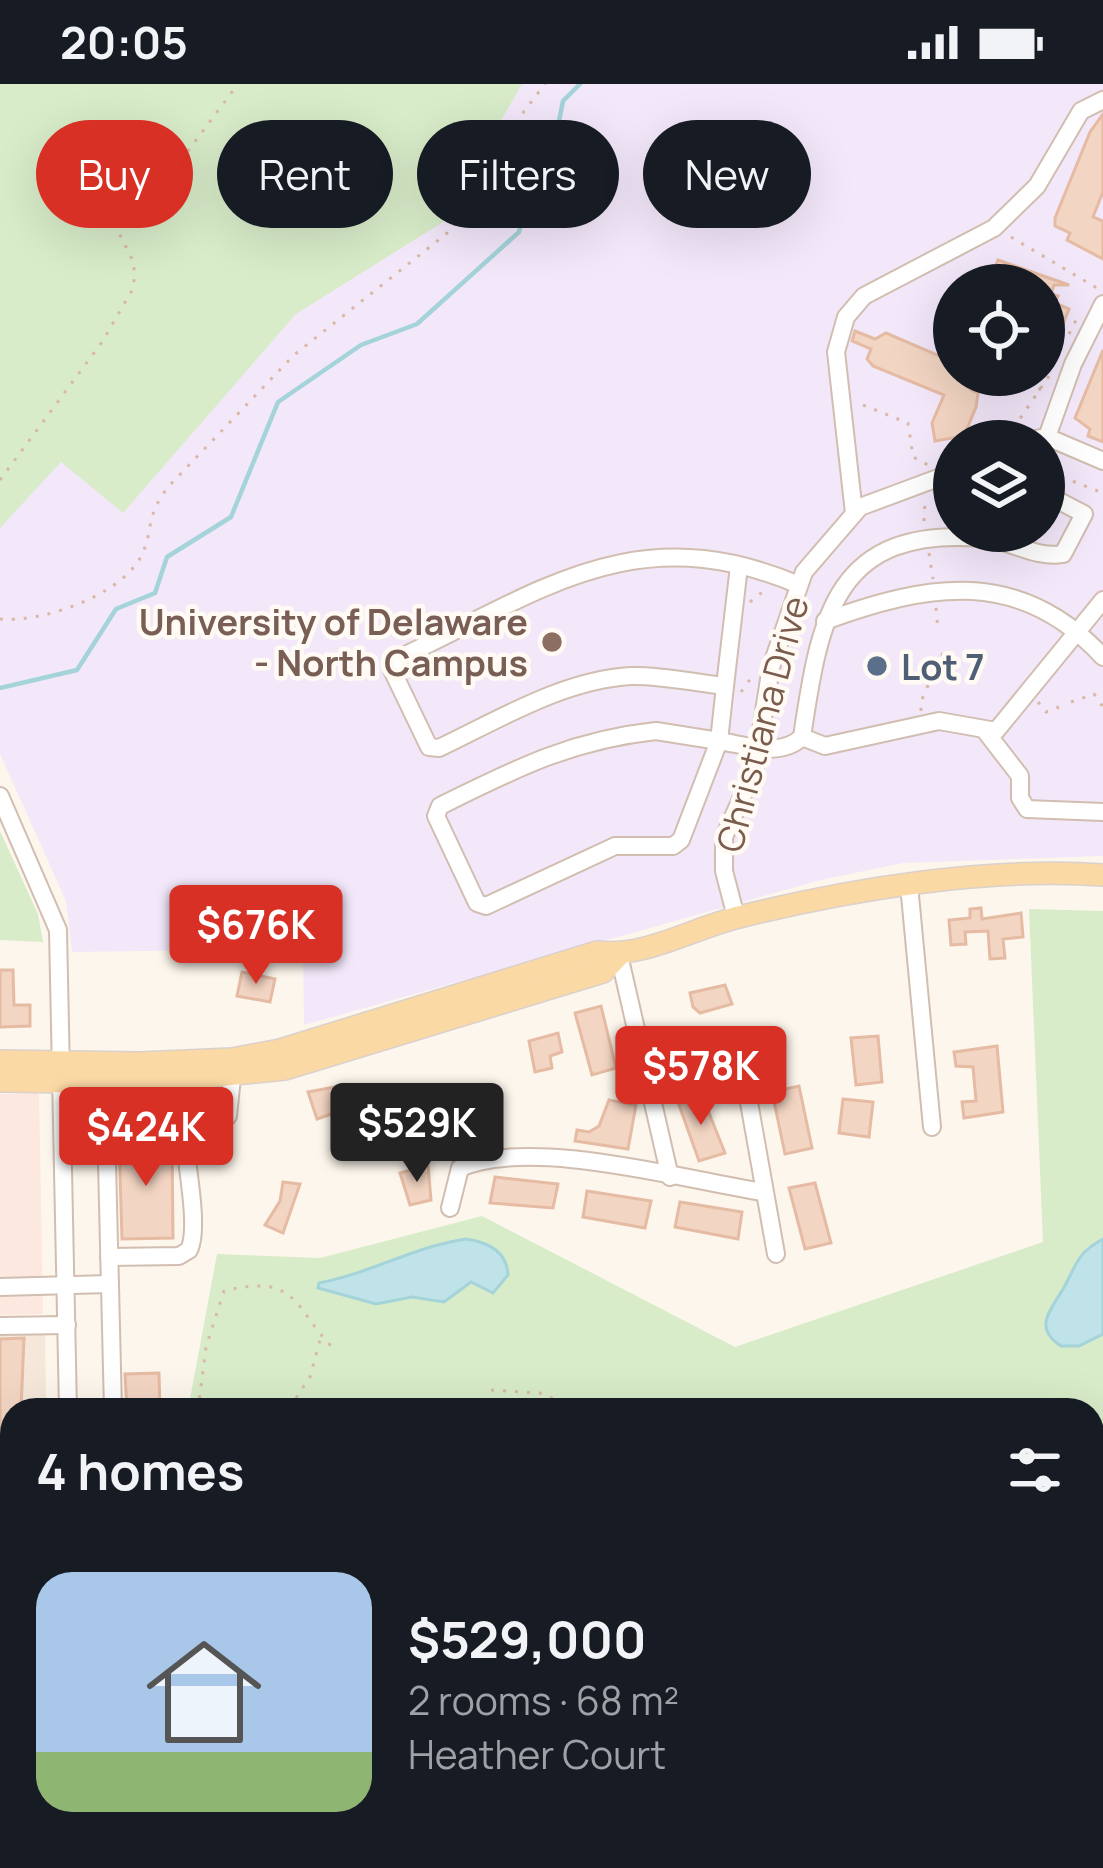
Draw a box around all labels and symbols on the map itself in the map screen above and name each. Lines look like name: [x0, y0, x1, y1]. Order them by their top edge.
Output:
street label: Christiana Drive: [704, 591, 820, 857]
place label: University of Delaware - North Campus: [139, 597, 528, 687]
marker: University of Delaware - North Campus: [539, 629, 565, 655]
place label: Lot 7: [901, 642, 984, 691]
marker: Lot 7: [864, 653, 890, 679]
pin: $676K: [172, 885, 340, 987]
pin: $578K: [617, 1026, 785, 1128]
pin: $529K: [333, 1083, 501, 1185]
pin: $424K: [62, 1087, 230, 1189]

